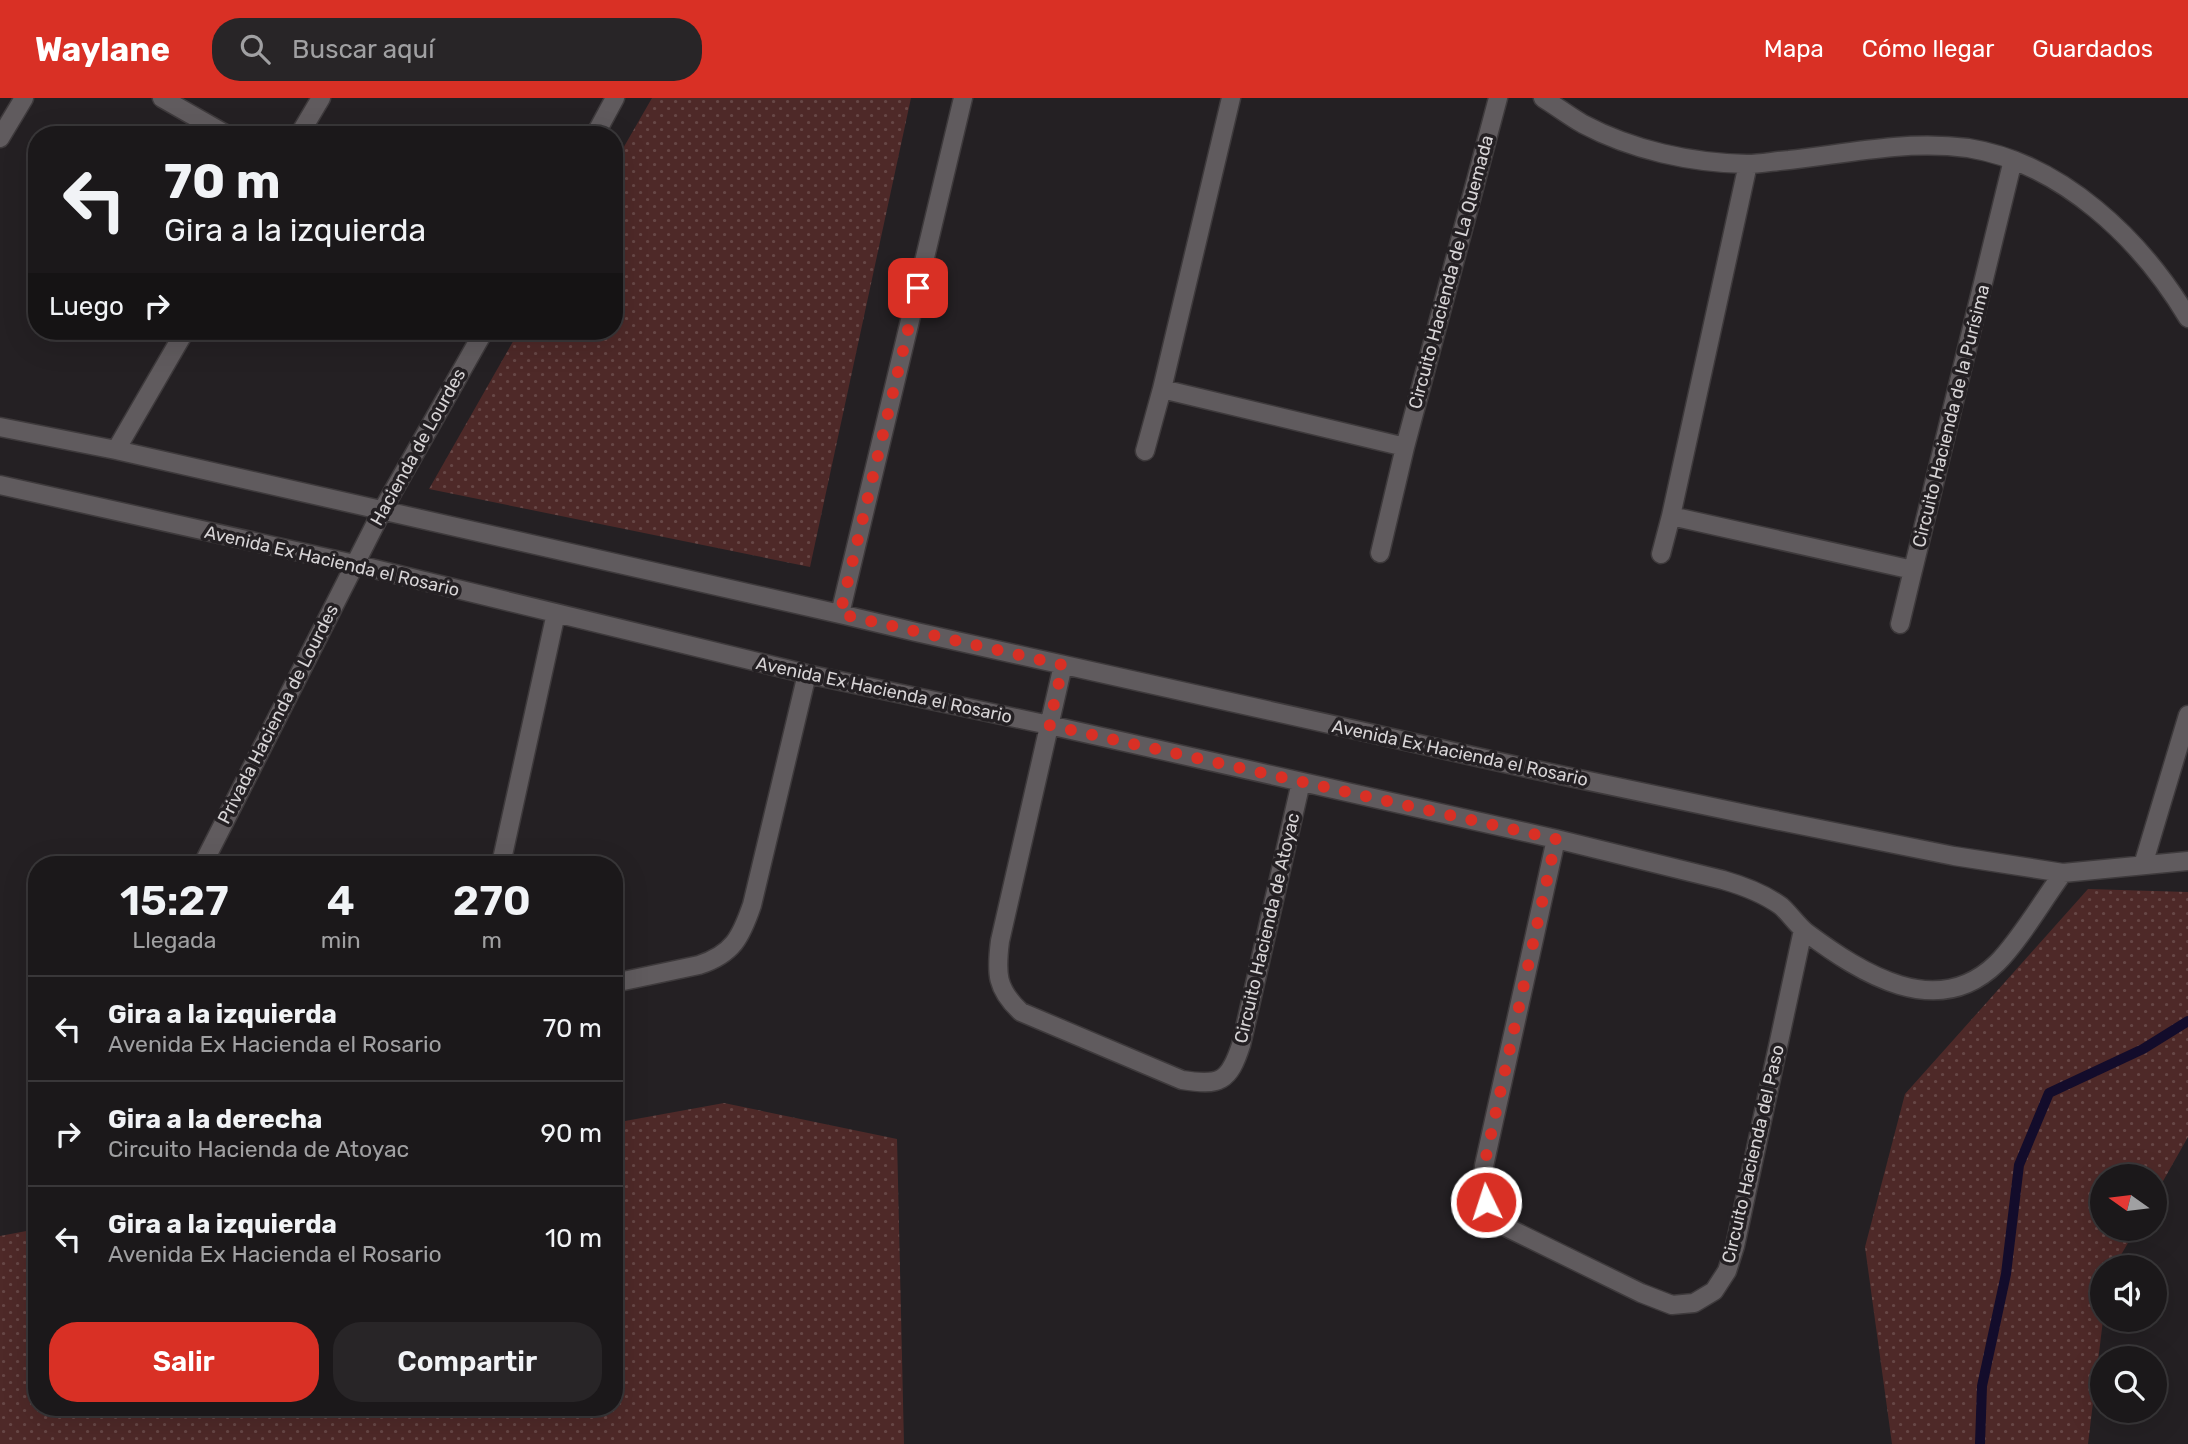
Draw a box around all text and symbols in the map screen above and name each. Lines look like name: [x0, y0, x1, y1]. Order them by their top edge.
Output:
search box: [212, 18, 702, 81]
text: Waylane: [35, 30, 170, 69]
icon: search: [236, 30, 274, 68]
text: Buscar aquí: [292, 34, 435, 65]
text: Mapa: [1764, 35, 1824, 63]
text: Cómo llegar: [1862, 35, 1994, 63]
text: Guardados: [2032, 35, 2153, 63]
street label: Circuito Hacienda de La Quemada: [1404, 133, 1498, 411]
text: 70 m: [164, 152, 281, 210]
icon: left: [49, 154, 140, 245]
text: Gira a la izquierda: [164, 211, 426, 249]
pin: [888, 258, 948, 318]
icon: arrive: [899, 269, 937, 307]
street label: Circuito Hacienda de la Purísima: [1908, 282, 1994, 550]
icon: right: [138, 287, 176, 325]
text: Luego: [49, 291, 124, 322]
street label: Hacienda de Lourdes: [366, 365, 470, 529]
street label: Avenida Ex Hacienda el Rosario: [202, 521, 462, 601]
street label: Privada Hacienda de Lourdes: [213, 601, 343, 827]
street label: Avenida Ex Hacienda el Rosario: [754, 652, 1014, 728]
street label: Avenida Ex Hacienda el Rosario: [1330, 715, 1590, 791]
street label: Circuito Hacienda de Atoyac: [1230, 811, 1304, 1045]
text: 15:27: [120, 876, 229, 926]
text: 4: [327, 876, 355, 926]
text: 270: [453, 876, 531, 926]
text: Llegada: [132, 926, 216, 954]
text: min: [321, 926, 361, 954]
text: m: [482, 926, 502, 954]
text: Gira a la izquierda: [108, 999, 337, 1030]
icon: left: [49, 1010, 87, 1048]
text: 70 m: [543, 1013, 602, 1044]
text: Avenida Ex Hacienda el Rosario: [108, 1030, 442, 1058]
street label: Circuito Hacienda del Paso: [1717, 1043, 1789, 1265]
text: Gira a la derecha: [108, 1104, 322, 1135]
icon: right: [49, 1115, 87, 1153]
text: 90 m: [541, 1118, 602, 1149]
text: Circuito Hacienda de Atoyac: [108, 1135, 409, 1163]
north arrow: [2090, 1164, 2166, 1241]
map controls: [2090, 1164, 2167, 1423]
position arrow: [1449, 1165, 1523, 1239]
text: Gira a la izquierda: [108, 1209, 337, 1240]
icon: left: [49, 1220, 87, 1258]
text: 10 m: [545, 1223, 602, 1254]
text: Avenida Ex Hacienda el Rosario: [108, 1240, 442, 1268]
button: sound: [2090, 1255, 2167, 1332]
button: Salir: [49, 1322, 319, 1402]
button: Compartir: [333, 1322, 602, 1402]
button: search: [2090, 1346, 2167, 1423]

